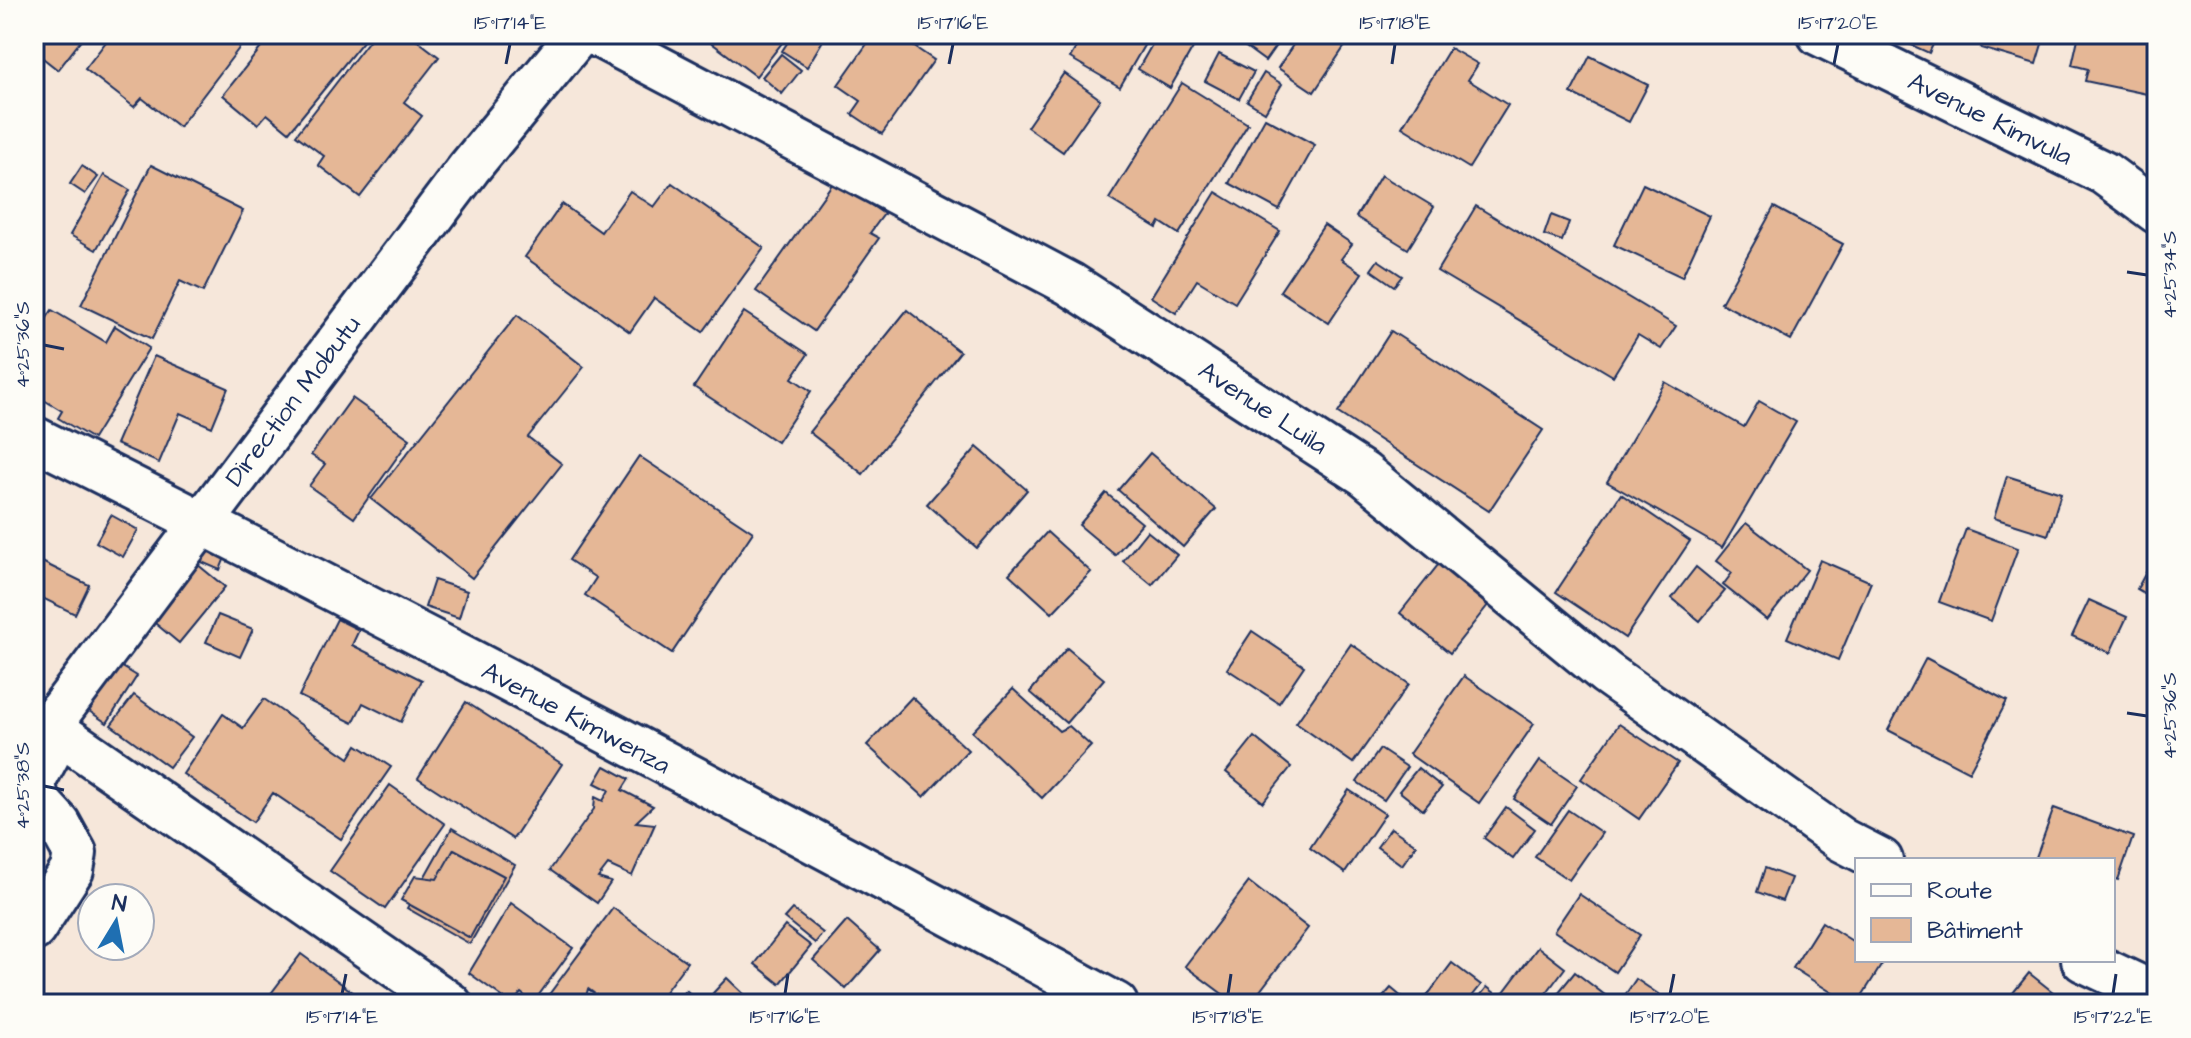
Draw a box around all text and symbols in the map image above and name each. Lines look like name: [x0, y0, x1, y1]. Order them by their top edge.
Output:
text: 15°17'14"E: [474, 9, 546, 37]
text: 15°17'16"E: [918, 9, 989, 37]
text: 15°17'18"E: [1359, 9, 1431, 37]
text: 15°17'20"E: [1798, 9, 1878, 37]
street label: Avenue Kimvula: [1902, 64, 2078, 174]
text: 4°25'34"S: [2156, 231, 2184, 319]
text: 4°25'36"S: [9, 301, 37, 389]
street label: Direction Mobutu: [217, 308, 369, 494]
street label: Avenue Luila: [1191, 353, 1335, 463]
street label: Avenue Kimwenza: [475, 653, 677, 783]
text: 4°25'36"S: [2156, 672, 2184, 760]
text: 4°25'38"S: [9, 742, 37, 830]
legend: [1855, 858, 2115, 962]
text: Route: [1927, 874, 1993, 908]
north arrow: [76, 882, 156, 962]
text: N: [110, 887, 129, 920]
text: Bâtiment: [1927, 914, 2023, 948]
text: 15°17'14"E: [306, 1003, 378, 1031]
text: 15°17'16"E: [750, 1003, 821, 1031]
text: 15°17'18"E: [1192, 1003, 1264, 1031]
text: 15°17'20"E: [1630, 1003, 1710, 1031]
text: 15°17'22"E: [2074, 1003, 2153, 1031]

